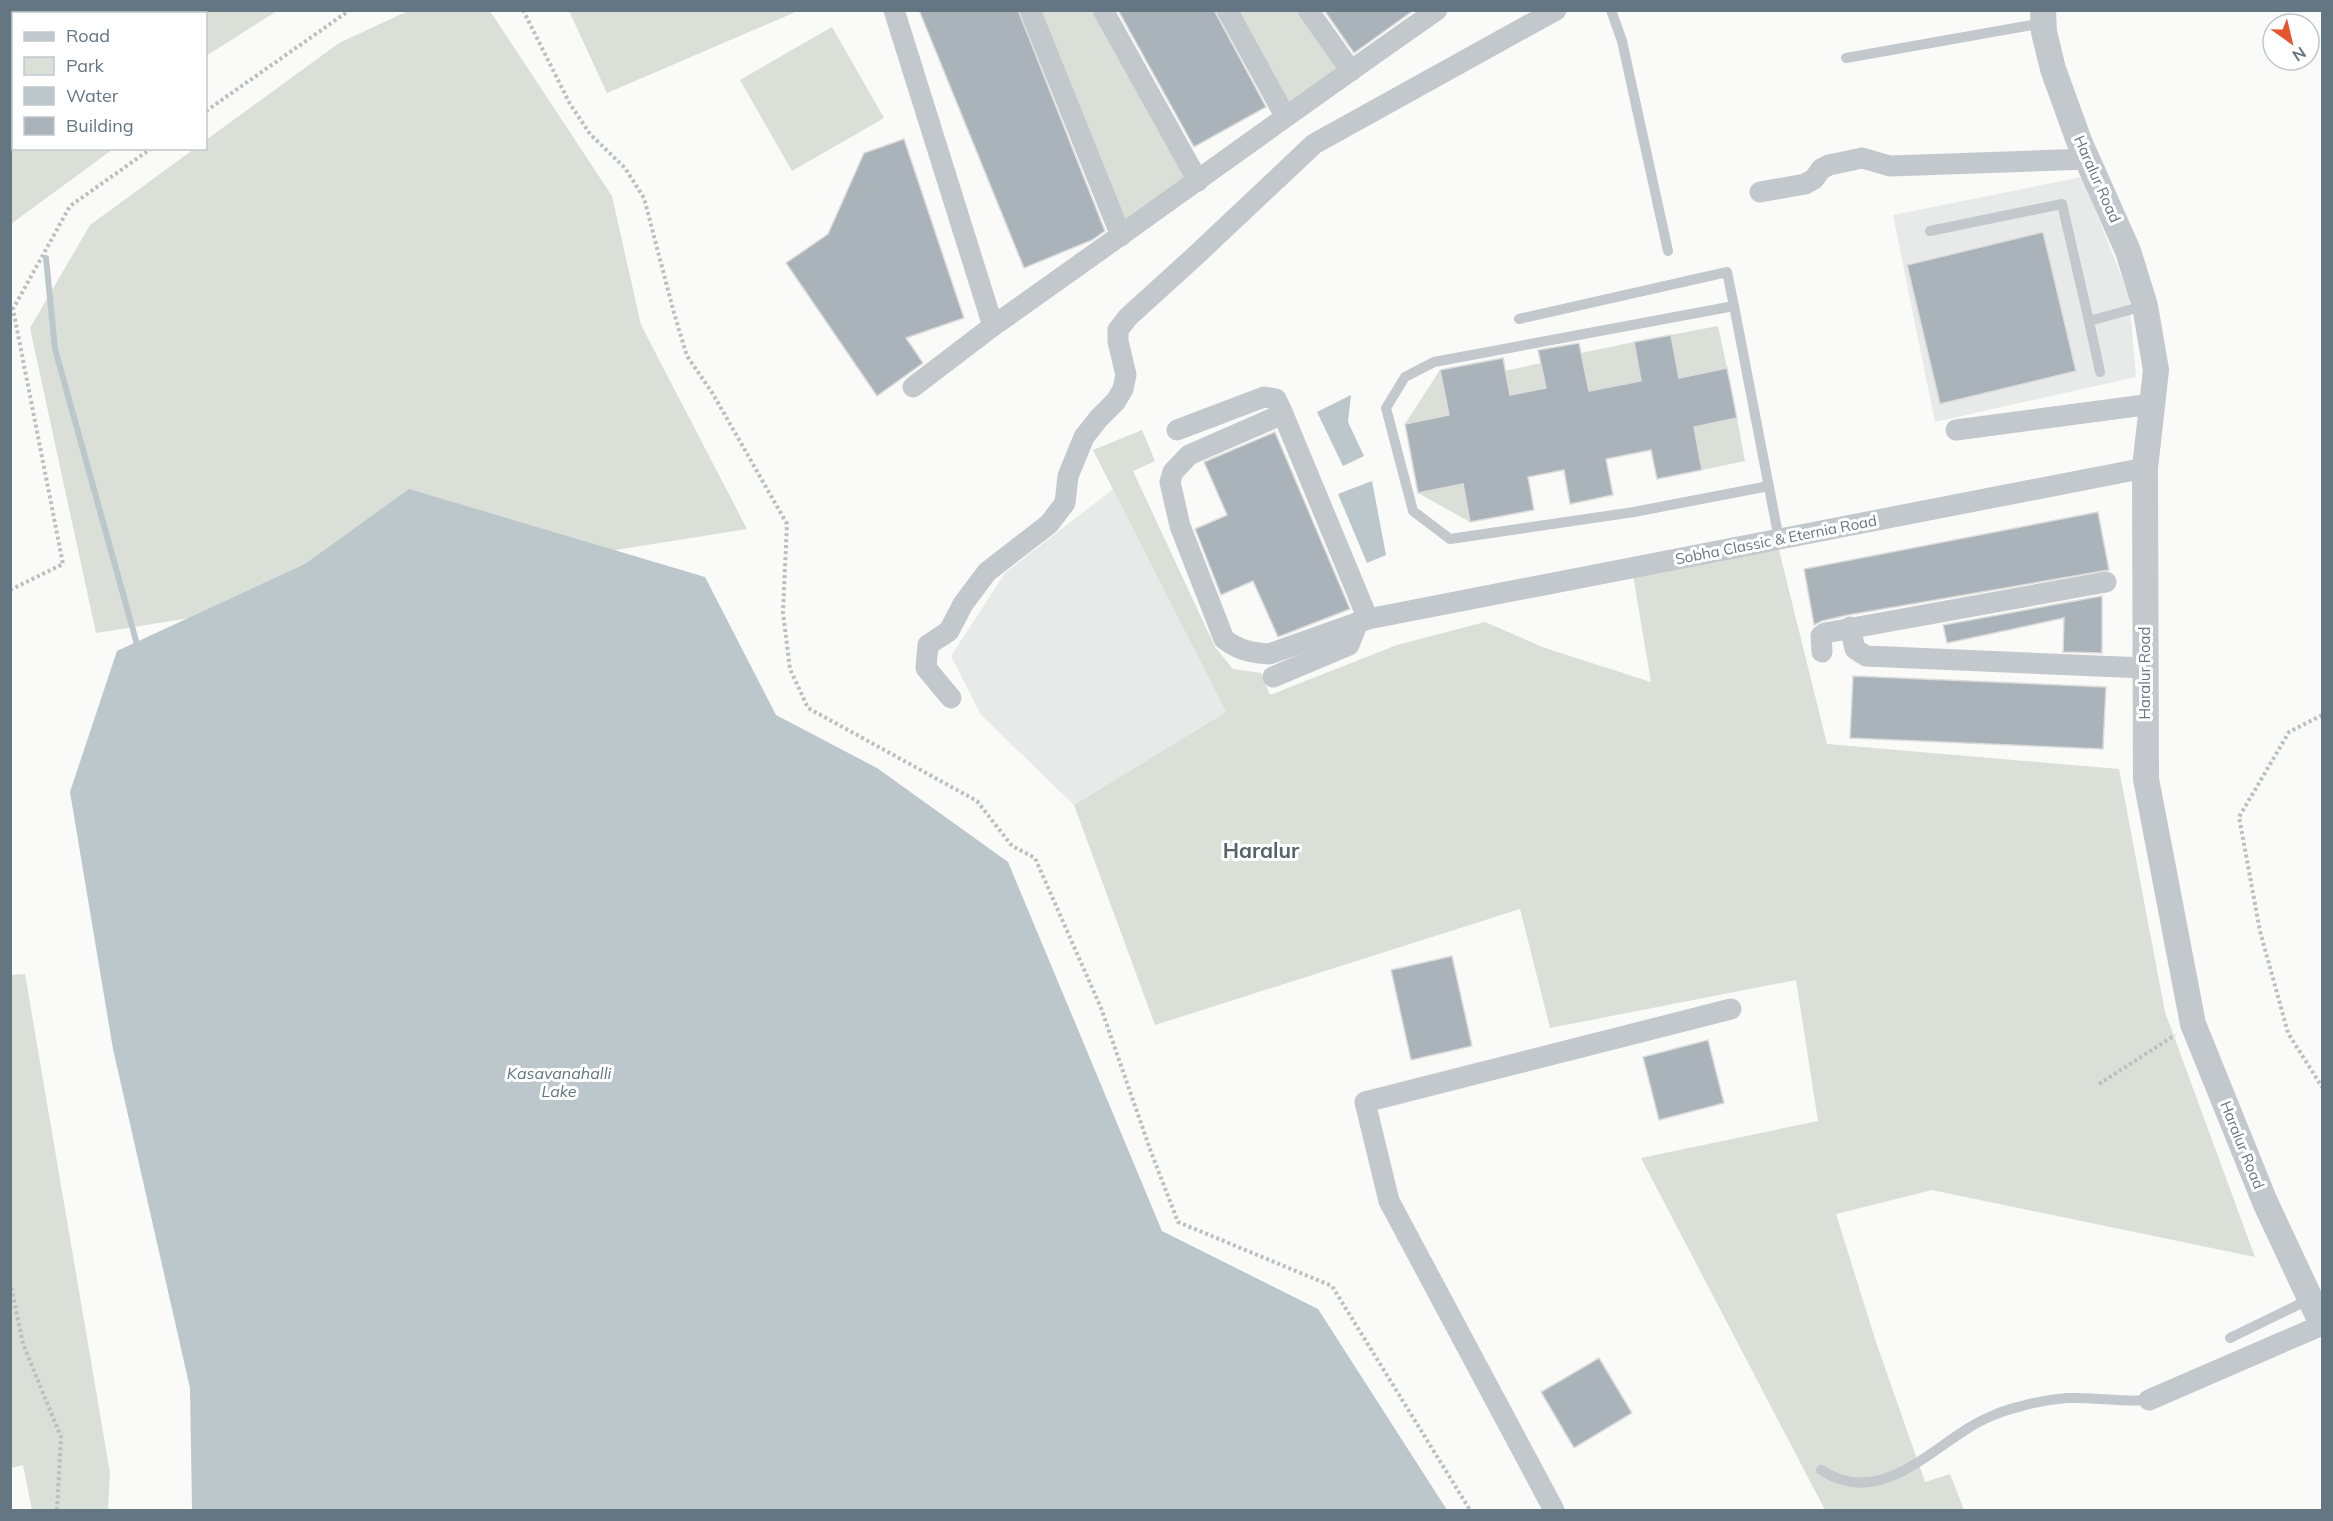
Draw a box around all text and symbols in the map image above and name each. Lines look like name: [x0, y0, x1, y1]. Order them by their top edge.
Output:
legend: [12, 12, 207, 150]
north arrow: [2261, 12, 2321, 72]
text: Road: [66, 24, 110, 47]
text: N: [2289, 43, 2310, 66]
text: Park: [66, 54, 105, 77]
text: Water: [66, 84, 119, 107]
text: Building: [66, 114, 134, 137]
street label: Haralur Road: [2070, 132, 2125, 225]
street label: Sobha Classic & Eternia Road: [1674, 511, 1878, 568]
street label: Haralur Road: [2135, 626, 2154, 720]
district label: Haralur: [1223, 837, 1300, 863]
water label: Kasavanahalli Lake: [507, 1063, 611, 1101]
street label: Haralur Road: [2216, 1098, 2269, 1192]

